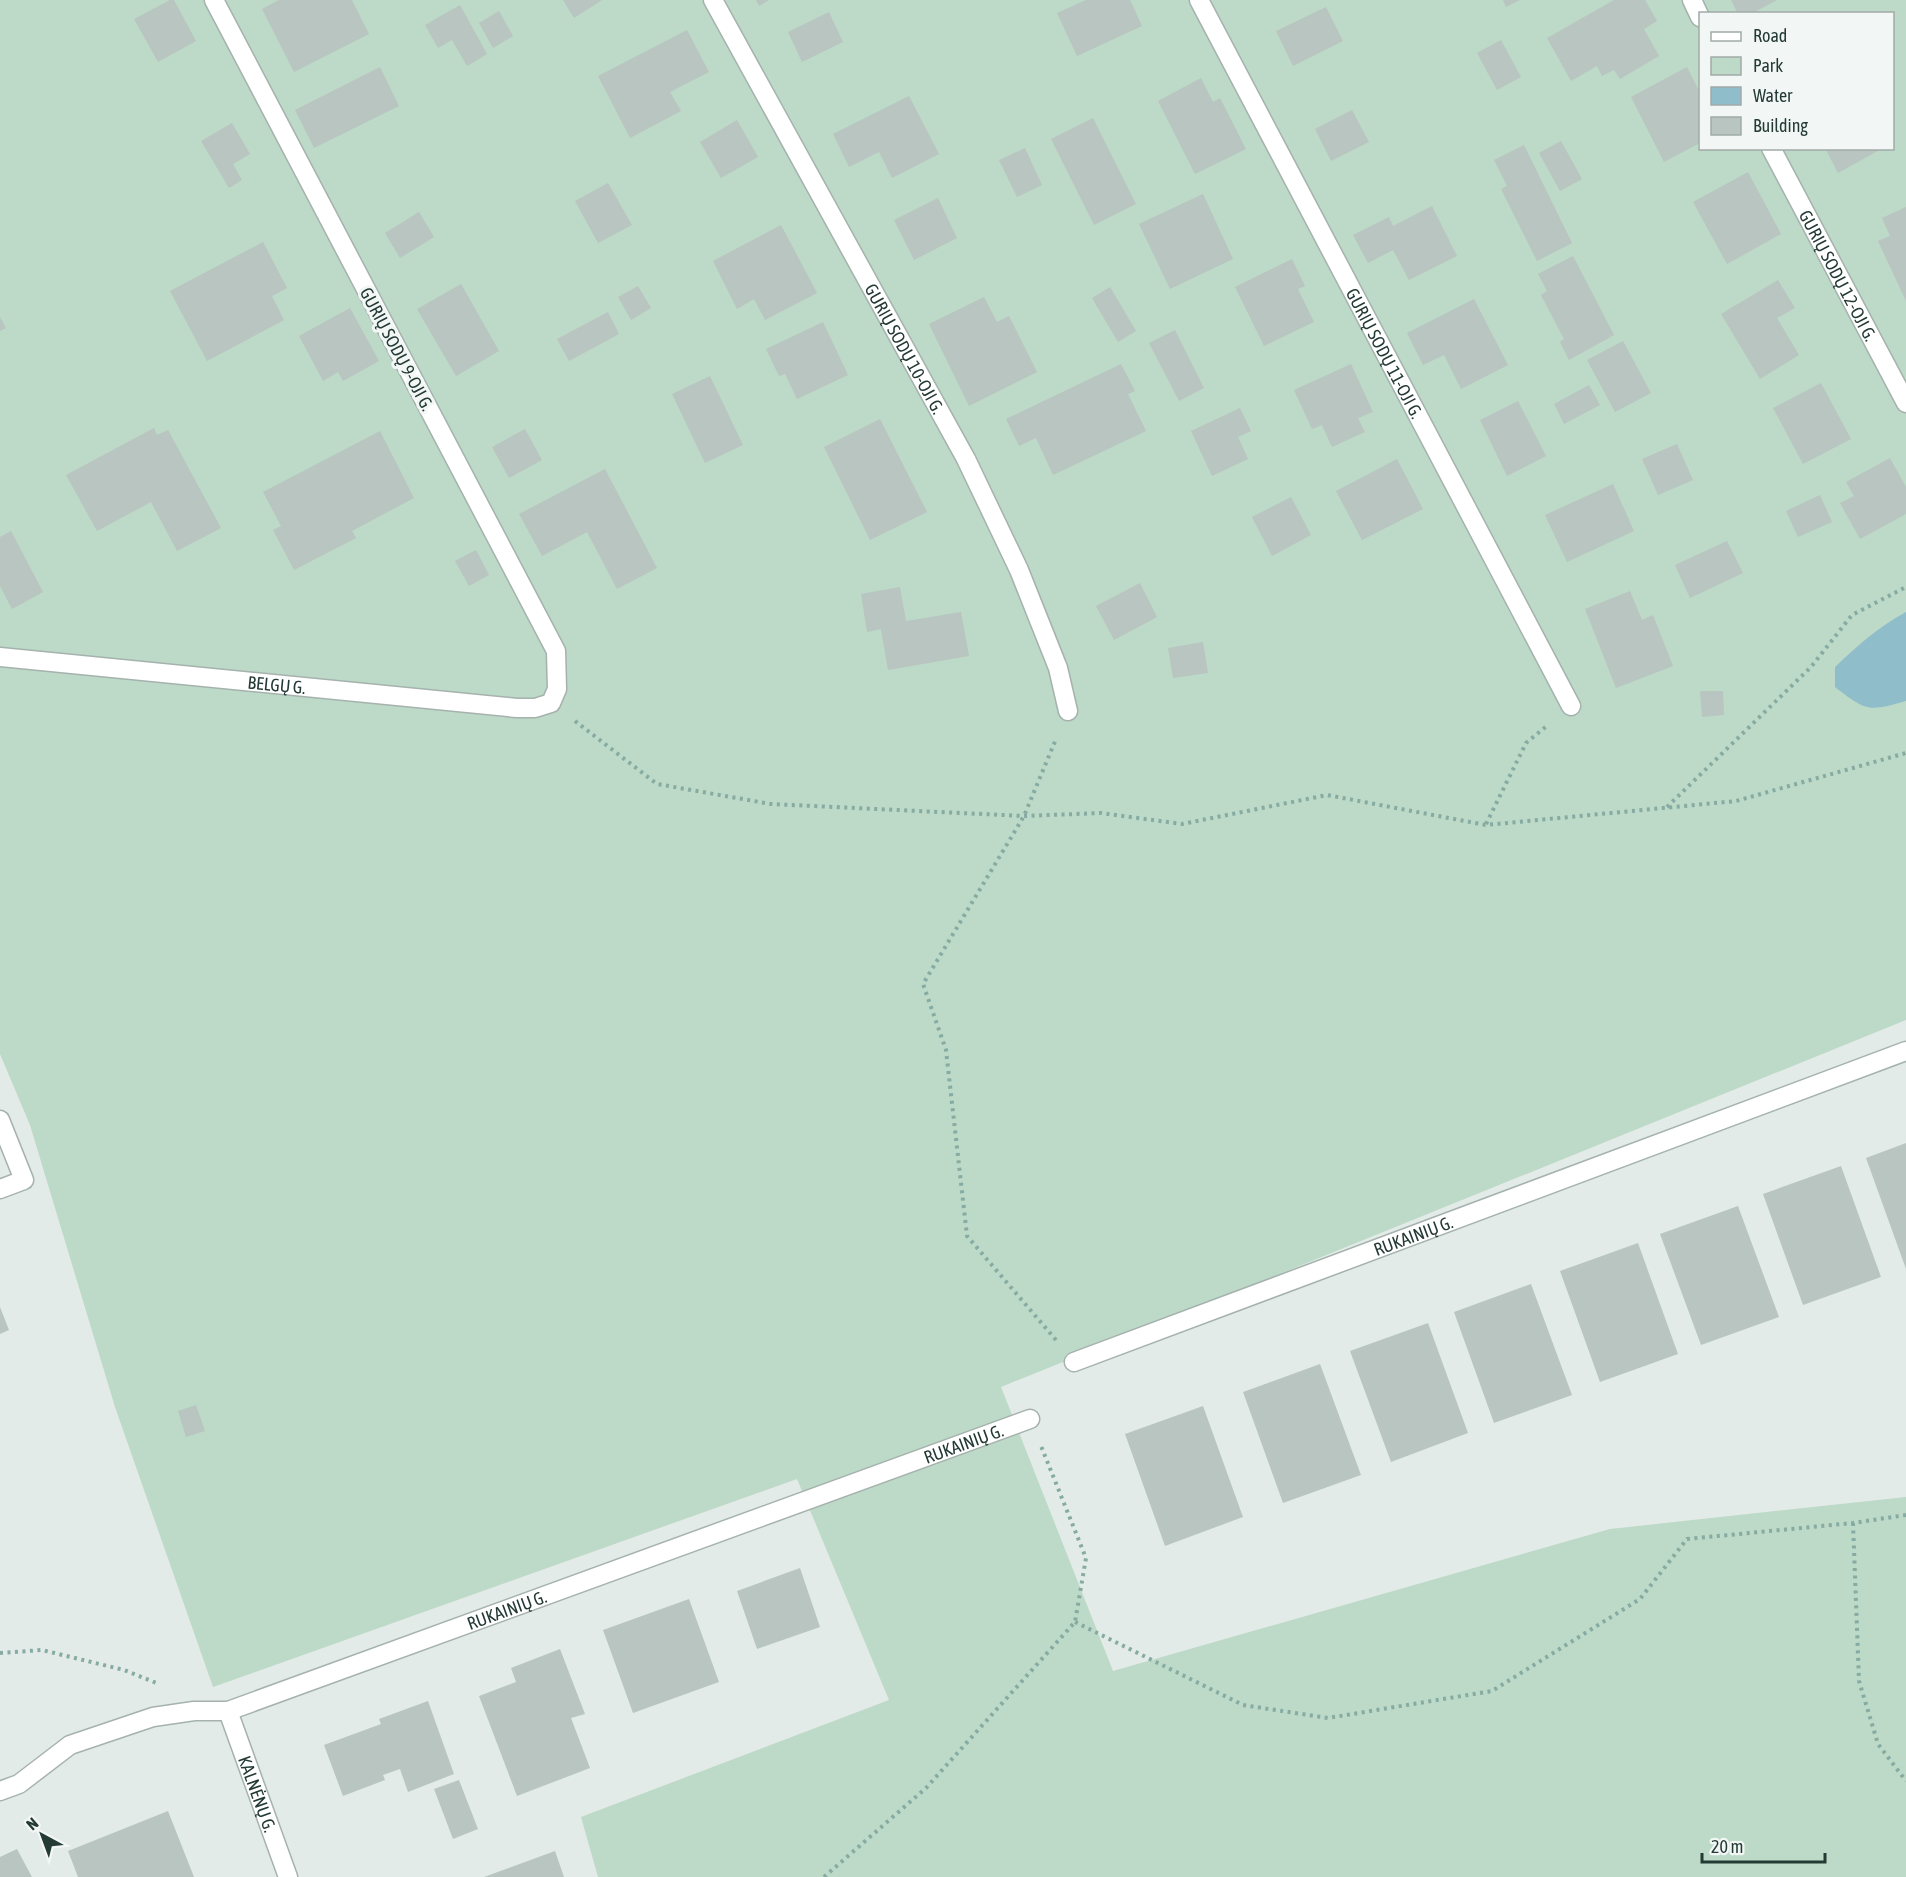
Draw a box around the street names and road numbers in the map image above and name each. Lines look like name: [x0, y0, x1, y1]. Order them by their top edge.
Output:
street label: GURIŲ SODŲ 12-OJI G.: [1795, 206, 1882, 344]
street label: GURIŲ SODŲ 10-OJI G.: [861, 280, 949, 417]
street label: GURIŲ SODŲ 9-OJI G.: [356, 284, 438, 414]
street label: GURIŲ SODŲ 11-OJI G.: [1342, 284, 1428, 422]
street label: BELGŲ G.: [247, 671, 307, 698]
street label: RUKAINIŲ G.: [1371, 1211, 1456, 1260]
street label: RUKAINIŲ G.: [921, 1419, 1006, 1467]
street label: RUKAINIŲ G.: [464, 1585, 549, 1634]
street label: KALNĖNŲ G.: [235, 1753, 281, 1835]

